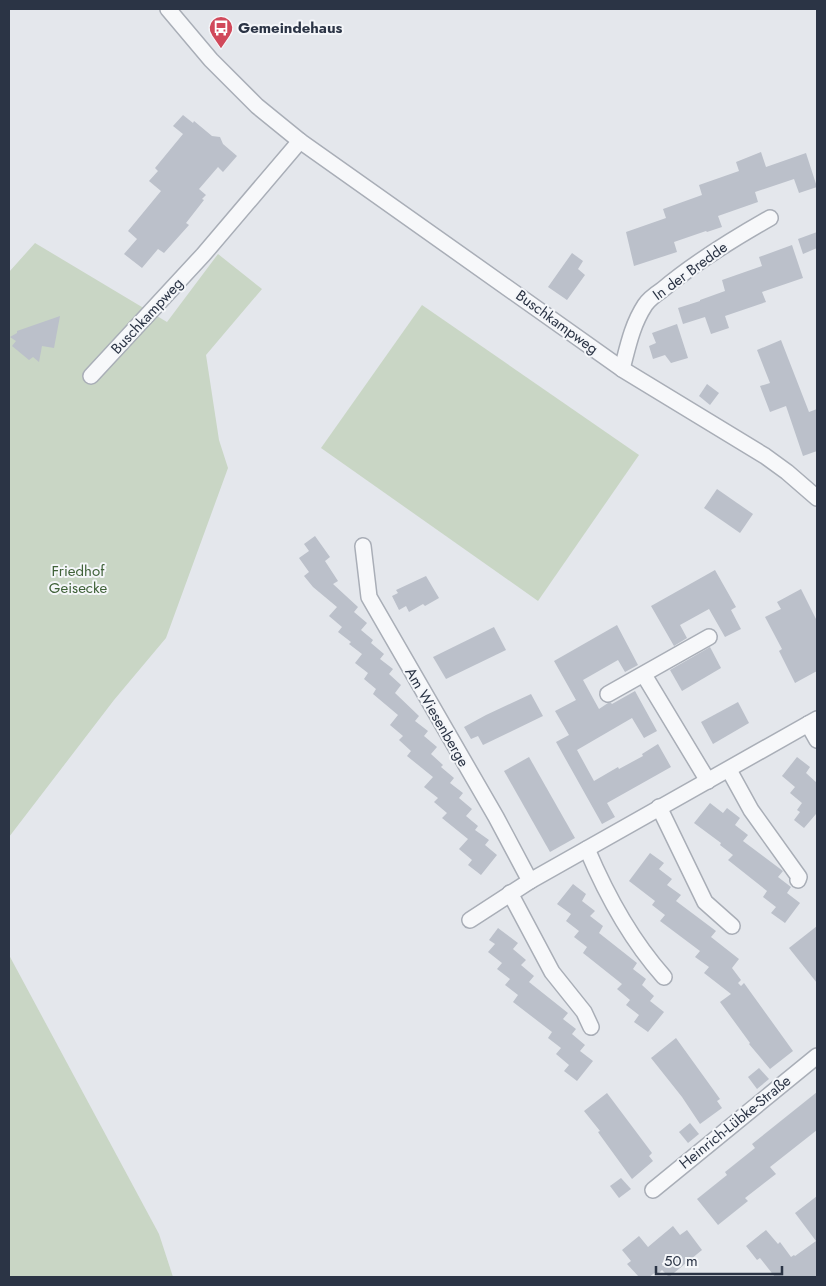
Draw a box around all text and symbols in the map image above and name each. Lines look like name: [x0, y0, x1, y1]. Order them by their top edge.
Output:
bus stop icon: Gemeindehaus: [208, 15, 234, 49]
place label: Gemeindehaus: [238, 17, 343, 39]
street label: In der Bredde: [648, 236, 732, 306]
street label: Buschkampweg: [106, 273, 188, 359]
street label: Buschkampweg: [511, 284, 603, 360]
park label: Friedhof Geisecke: [49, 560, 107, 599]
street label: Am Wiesenberge: [400, 663, 475, 771]
street label: Heinrich-Lübke-Straße: [674, 1070, 796, 1174]
scale bar: [656, 1244, 782, 1276]
text: 50 m: [664, 1250, 698, 1272]

